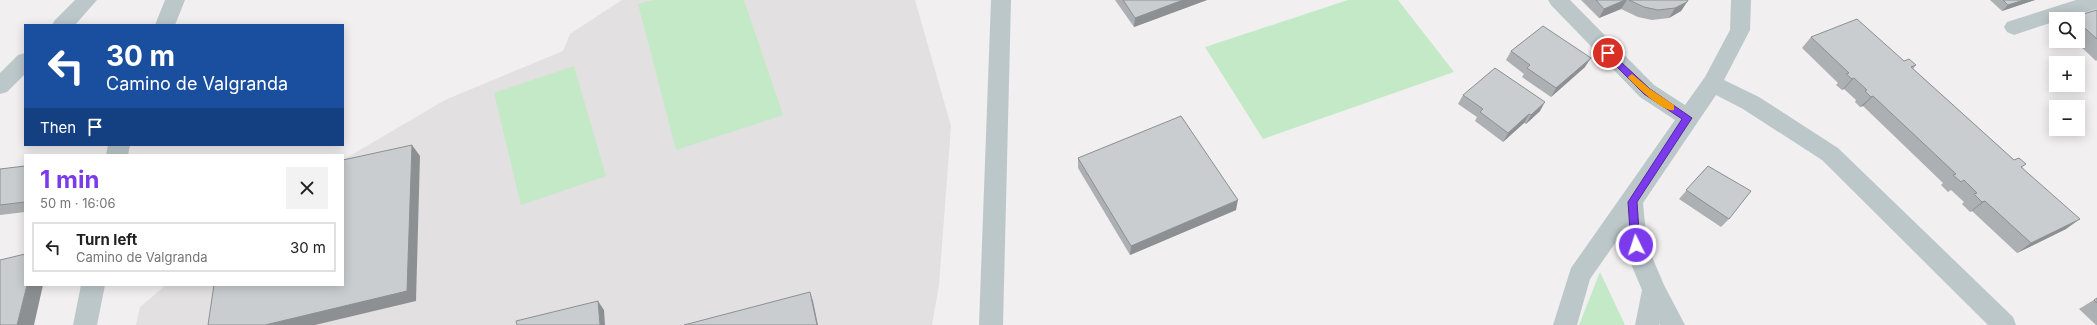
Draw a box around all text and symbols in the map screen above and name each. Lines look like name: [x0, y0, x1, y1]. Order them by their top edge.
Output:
map controls: [2049, 12, 2085, 136]
button: search: [2049, 12, 2085, 48]
pin: [1591, 36, 1625, 70]
text: 30 m: [106, 39, 175, 73]
icon: left: [40, 40, 92, 92]
icon: arrive: [1597, 42, 1619, 64]
button: +: [2049, 56, 2085, 92]
text: Camino de Valgranda: [106, 73, 288, 94]
button: −: [2049, 100, 2085, 136]
icon: arrive: [84, 116, 106, 138]
text: Then: [40, 118, 76, 137]
text: 1 min: [40, 165, 99, 194]
button: close: [286, 167, 328, 209]
text: 50 m · 16:06: [40, 195, 116, 211]
position arrow: [1615, 224, 1657, 266]
text: Turn left: [76, 230, 137, 249]
icon: left: [42, 236, 64, 258]
text: 30 m: [290, 238, 326, 257]
text: Camino de Valgranda: [76, 249, 208, 265]

